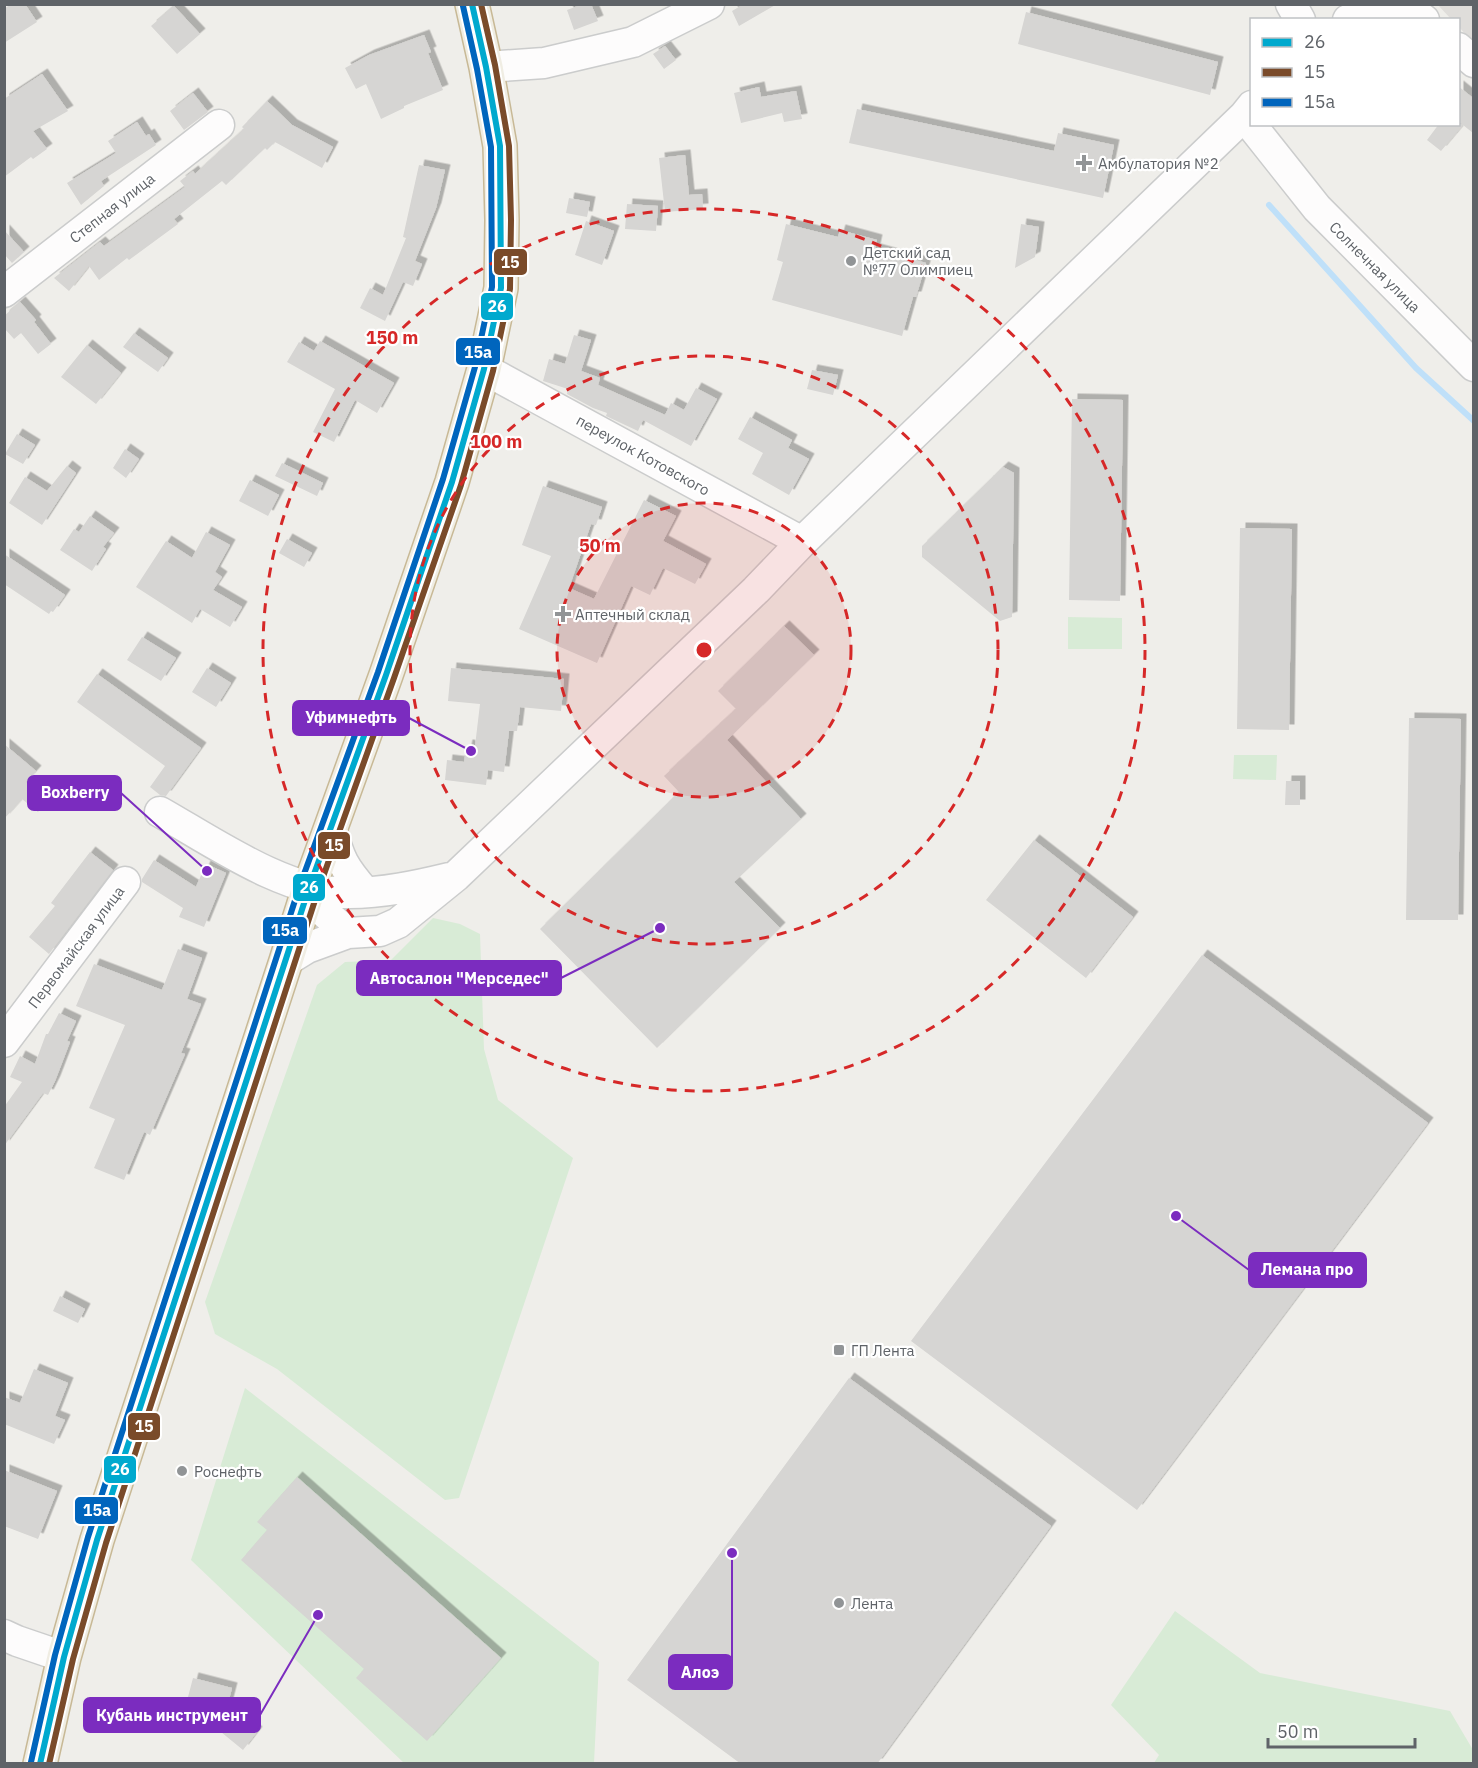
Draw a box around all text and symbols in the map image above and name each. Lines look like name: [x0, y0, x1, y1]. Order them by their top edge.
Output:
legend: [1250, 18, 1460, 126]
text: 26: [1304, 30, 1326, 53]
text: 15: [1304, 60, 1326, 83]
text: 15а: [1304, 90, 1336, 113]
marker: Амбулатория №2: [1075, 154, 1093, 172]
place label: Амбулатория №2: [1098, 154, 1219, 173]
street label: Степная улица: [66, 169, 158, 247]
street label: Солнечная улица: [1325, 217, 1425, 317]
place label: Детский сад №77 Олимпиец: [863, 243, 973, 279]
line badge: 15: [493, 248, 528, 276]
text: 15: [500, 252, 520, 272]
marker: Детский сад №77 Олимпиец: [844, 254, 858, 268]
line badge: 26: [480, 292, 514, 321]
text: 26: [487, 296, 507, 316]
text: 150 m: [366, 326, 418, 349]
line badge: 15а: [455, 337, 501, 366]
text: 15а: [464, 342, 492, 362]
street label: переулок Котовского: [573, 410, 713, 500]
text: 100 m: [470, 430, 522, 453]
text: 50 m: [579, 534, 621, 557]
place label: Аптечный склад: [575, 605, 690, 624]
marker: Аптечный склад: [556, 607, 570, 621]
centre of rings: [694, 640, 714, 660]
callout: Уфимнефть: [293, 701, 409, 735]
text: Уфимнефть: [305, 707, 397, 727]
callout: Boxberry: [28, 776, 121, 810]
text: Boxberry: [41, 782, 110, 802]
line badge: 15: [317, 831, 351, 860]
text: 15: [324, 835, 344, 855]
line badge: 26: [292, 873, 326, 902]
text: 26: [299, 877, 319, 897]
street label: Первомайская улица: [24, 882, 128, 1012]
line badge: 15а: [262, 916, 308, 945]
text: 15а: [271, 920, 299, 940]
callout: Автосалон "Мерседес": [357, 961, 561, 995]
text: Автосалон "Мерседес": [369, 968, 549, 988]
callout: Лемана про: [1249, 1253, 1366, 1287]
text: Лемана про: [1261, 1259, 1353, 1279]
place label: ГП Лента: [851, 1341, 915, 1360]
marker: ГП Лента: [832, 1343, 846, 1357]
line badge: 15: [127, 1412, 161, 1441]
text: 15: [134, 1416, 154, 1436]
line badge: 26: [103, 1455, 137, 1484]
text: 26: [110, 1459, 130, 1479]
place label: Роснефть: [194, 1462, 262, 1481]
marker: Роснефть: [175, 1464, 189, 1478]
line badge: 15а: [74, 1496, 119, 1525]
text: 15а: [83, 1500, 111, 1520]
place label: Лента: [851, 1594, 893, 1613]
marker: Лента: [832, 1596, 846, 1610]
callout: Алоэ: [669, 1655, 732, 1689]
text: Алоэ: [681, 1662, 719, 1682]
callout: Кубань инструмент: [84, 1698, 260, 1732]
text: Кубань инструмент: [96, 1705, 248, 1725]
scale bar: [1268, 1711, 1415, 1749]
text: 50 m: [1277, 1720, 1319, 1743]

